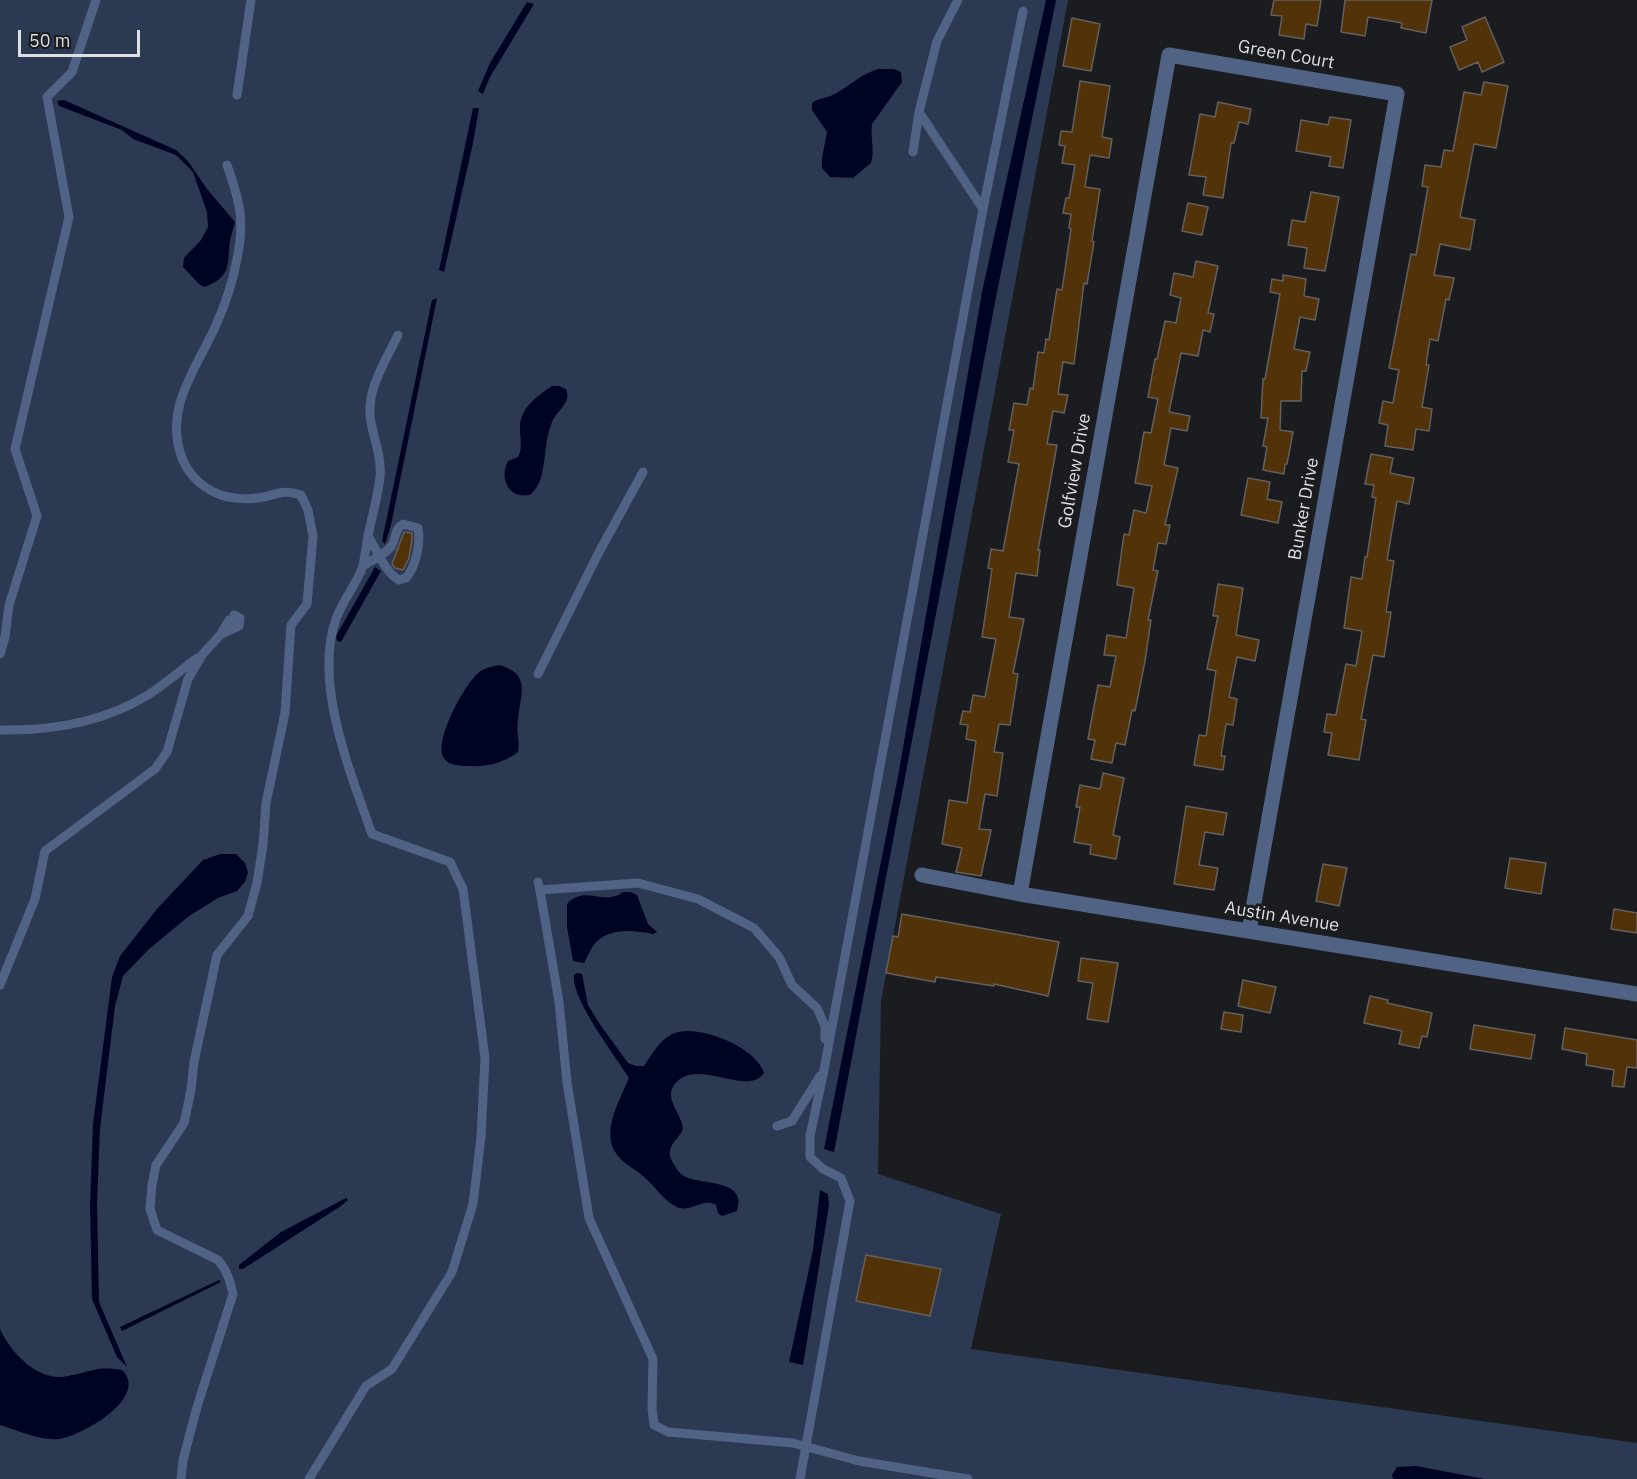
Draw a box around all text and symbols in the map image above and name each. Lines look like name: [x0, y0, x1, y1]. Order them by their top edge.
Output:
scale bar: [21, 18, 142, 56]
text: 50 m: [29, 29, 71, 52]
street label: Green Court: [1236, 36, 1336, 74]
street label: Golfview Drive: [1054, 412, 1096, 530]
street label: Bunker Drive: [1284, 456, 1324, 562]
street label: Austin Avenue: [1223, 897, 1341, 937]

